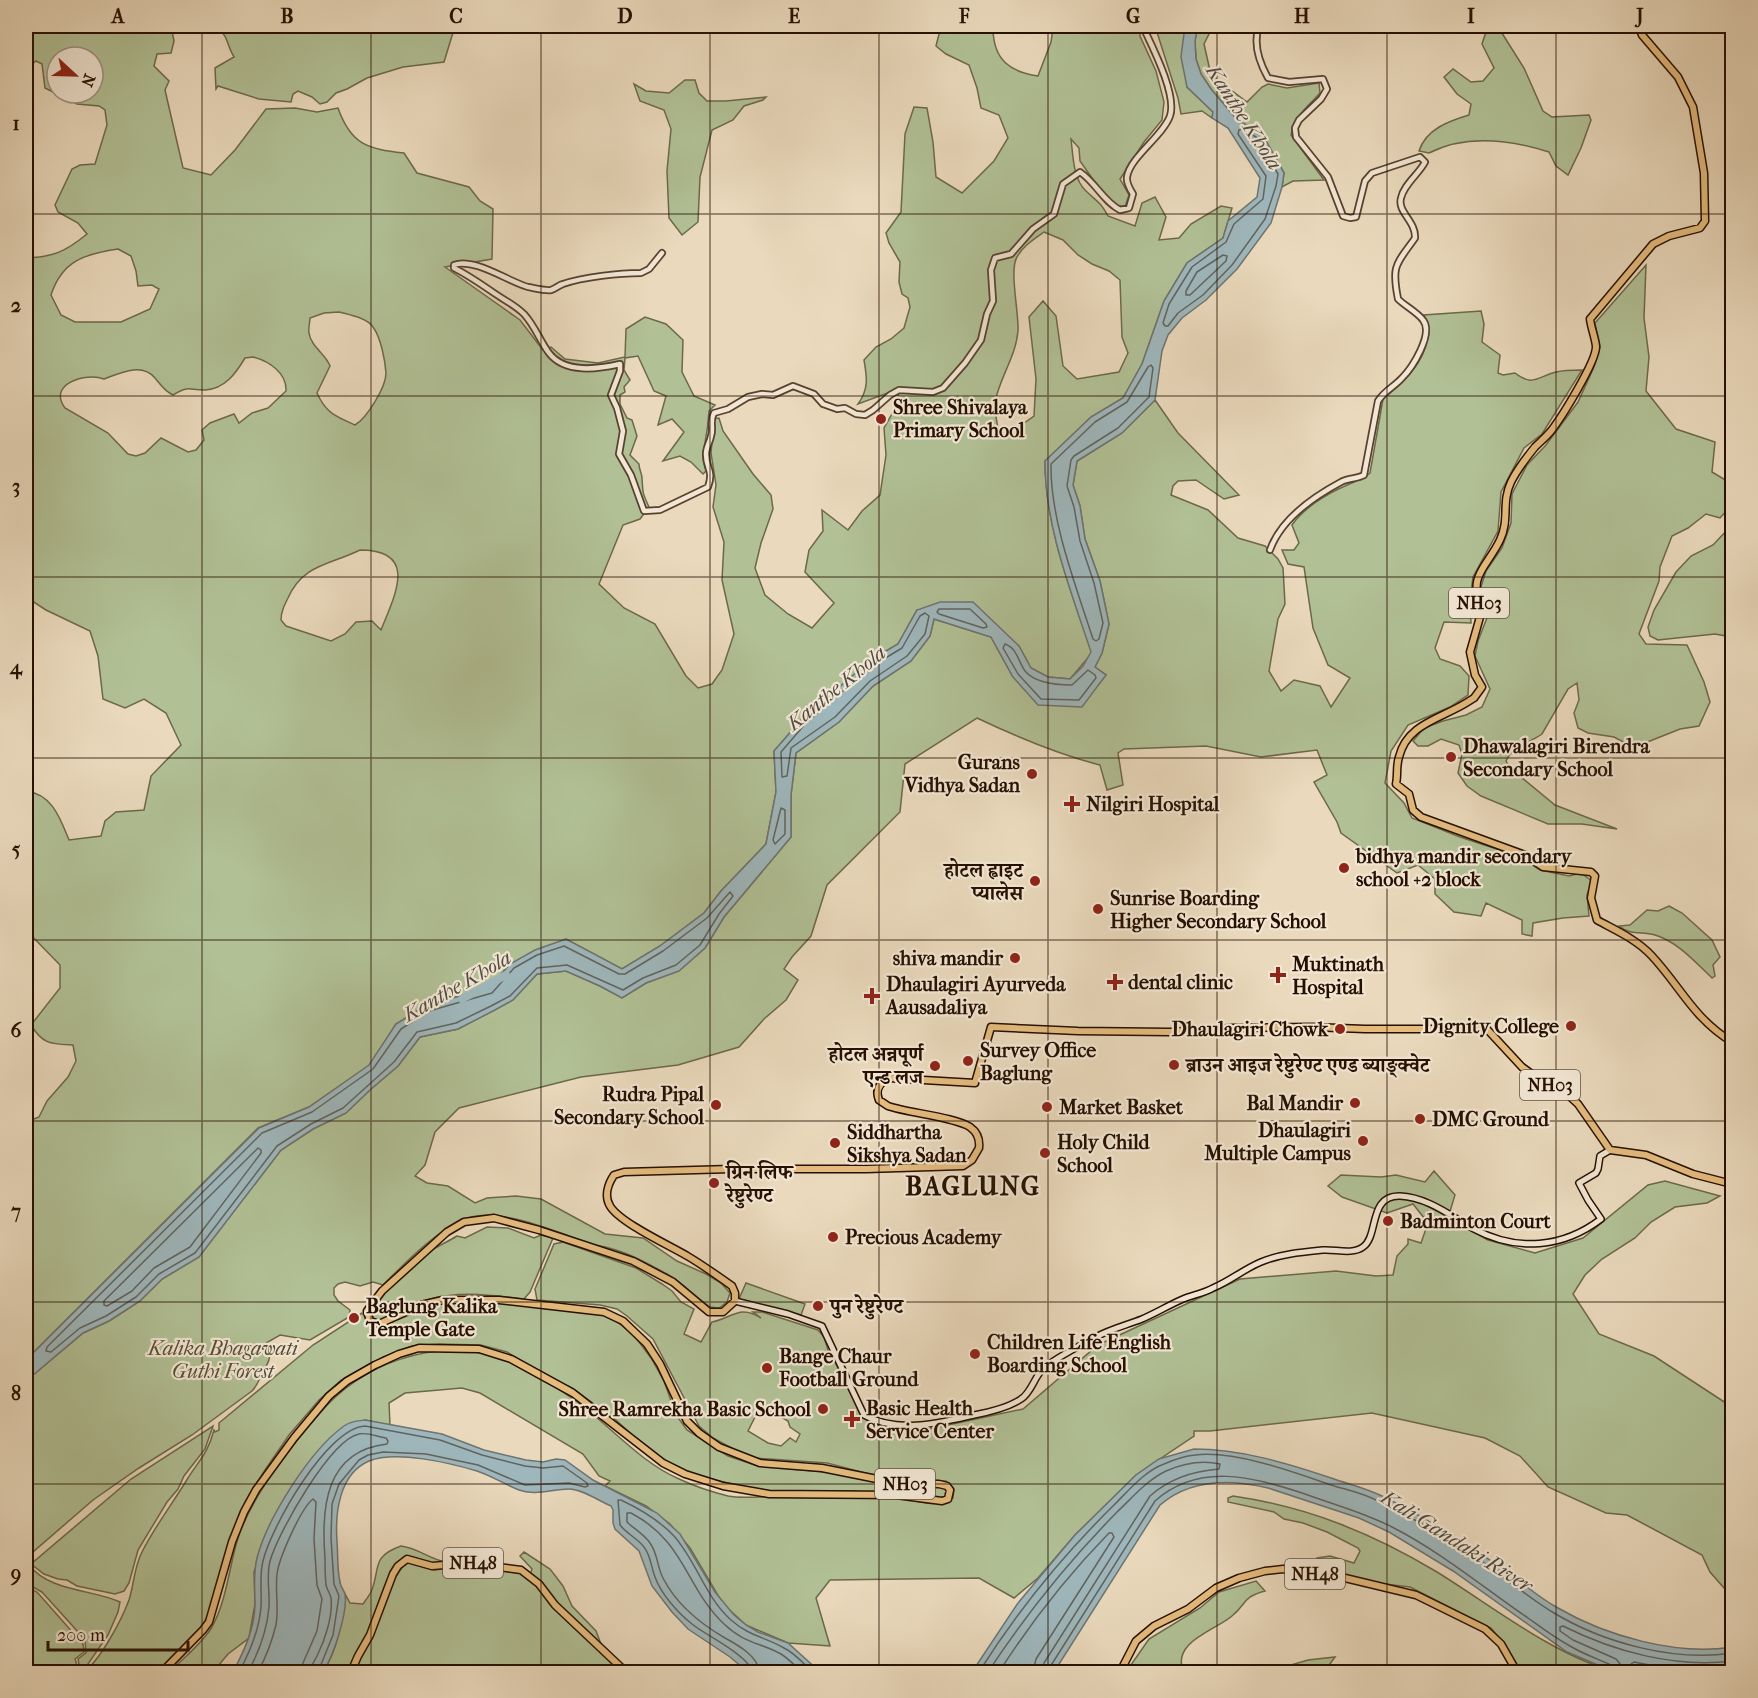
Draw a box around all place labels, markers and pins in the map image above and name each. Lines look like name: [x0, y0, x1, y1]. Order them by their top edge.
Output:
place label: Shree Shivalaya Primary School: [893, 396, 1028, 442]
marker: Shree Shivalaya Primary School: [874, 412, 888, 426]
place label: Dhawalagiri Birendra Secondary School: [1463, 735, 1651, 781]
marker: Dhawalagiri Birendra Secondary School: [1444, 750, 1458, 764]
place label: Gurans Vidhya Sadan: [904, 751, 1021, 797]
marker: Gurans Vidhya Sadan: [1025, 767, 1039, 781]
place label: Nilgiri Hospital: [1086, 793, 1220, 816]
marker: Nilgiri Hospital: [1063, 795, 1081, 813]
place label: bidhya mandir secondary school +2 block: [1355, 845, 1573, 891]
place label: होटल ह्वाइट प्यालेस: [942, 858, 1024, 905]
marker: bidhya mandir secondary school +2 block: [1337, 861, 1351, 875]
marker: होटल ह्वाइट प्यालेस: [1028, 874, 1042, 888]
place label: Sunrise Boarding Higher Secondary School: [1110, 887, 1327, 933]
marker: Sunrise Boarding Higher Secondary School: [1091, 902, 1105, 916]
place label: shiva mandir: [893, 947, 1003, 970]
marker: shiva mandir: [1008, 951, 1022, 965]
place label: Muktinath Hospital: [1291, 953, 1385, 999]
marker: Muktinath Hospital: [1269, 966, 1287, 984]
place label: dental clinic: [1128, 971, 1233, 994]
place label: Dhaulagiri Ayurveda Aausadaliya: [884, 973, 1066, 1019]
marker: dental clinic: [1106, 973, 1124, 991]
marker: Dhaulagiri Ayurveda Aausadaliya: [863, 987, 881, 1005]
place label: Dignity College: [1423, 1015, 1559, 1038]
place label: Dhaulagiri Chowk: [1172, 1018, 1329, 1041]
marker: Dignity College: [1564, 1019, 1578, 1033]
marker: Dhaulagiri Chowk: [1333, 1022, 1347, 1036]
place label: Survey Office Baglung: [980, 1039, 1096, 1085]
place label: होटल अन्नपूर्ण एन्ड लज: [826, 1042, 925, 1089]
place label: ब्राउन आइज रेष्टुरेण्ट एण्ड ब्याङ्क्वेट: [1184, 1053, 1431, 1079]
marker: Survey Office Baglung: [961, 1054, 975, 1068]
marker: ब्राउन आइज रेष्टुरेण्ट एण्ड ब्याङ्क्वेट: [1167, 1058, 1181, 1072]
marker: होटल अन्नपूर्ण एन्ड लज: [928, 1059, 942, 1073]
place label: Rudra Pipal Secondary School: [554, 1083, 704, 1129]
place label: Bal Mandir: [1247, 1092, 1343, 1115]
place label: Market Basket: [1058, 1096, 1184, 1119]
marker: Bal Mandir: [1348, 1096, 1362, 1110]
marker: Rudra Pipal Secondary School: [709, 1098, 723, 1112]
marker: Market Basket: [1040, 1100, 1054, 1114]
place label: DMC Ground: [1432, 1108, 1550, 1131]
marker: DMC Ground: [1413, 1112, 1427, 1126]
place label: Dhaulagiri Multiple Campus: [1203, 1119, 1352, 1165]
place label: Siddhartha Sikshya Sadan: [847, 1121, 967, 1167]
place label: Holy Child School: [1057, 1131, 1151, 1177]
marker: Dhaulagiri Multiple Campus: [1356, 1134, 1370, 1148]
marker: Siddhartha Sikshya Sadan: [828, 1136, 842, 1150]
marker: Holy Child School: [1038, 1146, 1052, 1160]
place label: ग्रिन लिफ रेष्टुरेण्ट: [724, 1160, 794, 1209]
marker: ग्रिन लिफ रेष्टुरेण्ट: [707, 1176, 721, 1190]
place label: Badminton Court: [1400, 1210, 1552, 1233]
marker: Badminton Court: [1381, 1214, 1395, 1228]
place label: Precious Academy: [845, 1226, 1003, 1249]
marker: Precious Academy: [826, 1230, 840, 1244]
place label: पुन रेष्टुरेण्ट: [828, 1294, 904, 1320]
place label: Baglung Kalika Temple Gate: [365, 1295, 498, 1341]
marker: पुन रेष्टुरेण्ट: [811, 1299, 825, 1313]
marker: Baglung Kalika Temple Gate: [347, 1311, 361, 1325]
place label: Children Life English Boarding School: [987, 1331, 1172, 1377]
place label: Bange Chaur Football Ground: [778, 1345, 919, 1391]
marker: Children Life English Boarding School: [968, 1347, 982, 1361]
marker: Bange Chaur Football Ground: [760, 1361, 774, 1375]
place label: Basic Health Service Center: [866, 1397, 994, 1443]
place label: Shree Ramrekha Basic School: [559, 1398, 811, 1421]
marker: Shree Ramrekha Basic School: [816, 1402, 830, 1416]
marker: Basic Health Service Center: [843, 1410, 861, 1428]

